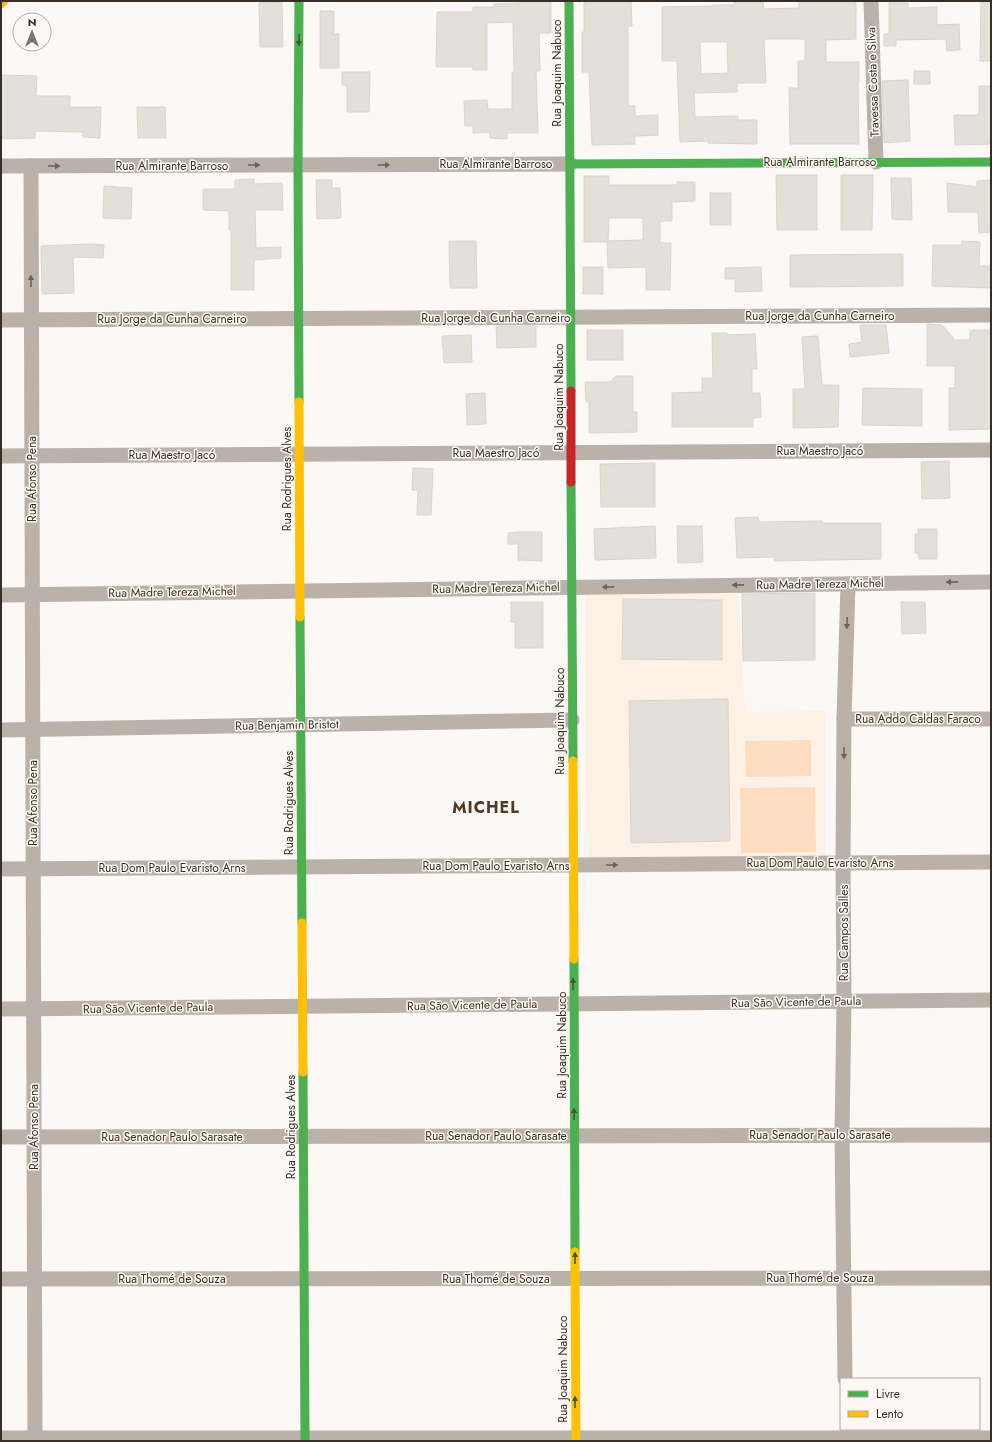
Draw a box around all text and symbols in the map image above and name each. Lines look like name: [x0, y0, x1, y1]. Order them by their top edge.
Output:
north arrow: [12, 12, 52, 52]
text: N: [28, 14, 36, 30]
street label: Rua Joaquim Nabuco: [548, 19, 566, 127]
street label: Travessa Costa e Silva: [862, 27, 884, 137]
one-way arrow: [296, 34, 302, 47]
street label: Rua Almirante Barroso: [764, 153, 877, 171]
street label: Rua Almirante Barroso: [440, 155, 553, 173]
street label: Rua Almirante Barroso: [116, 157, 229, 175]
one-way arrow: [248, 162, 261, 168]
one-way arrow: [378, 162, 391, 168]
one-way arrow: [48, 163, 61, 169]
one-way arrow: [28, 274, 34, 287]
street label: Rua Jorge da Cunha Carneiro: [745, 307, 895, 325]
street label: Rua Jorge da Cunha Carneiro: [421, 309, 571, 327]
street label: Rua Jorge da Cunha Carneiro: [97, 310, 247, 328]
street label: Rua Joaquim Nabuco: [550, 343, 568, 451]
street label: Rua Rodrigues Alves: [278, 427, 296, 531]
street label: Rua Afonso Pena: [23, 436, 41, 522]
street label: Rua Maestro Jacó: [777, 442, 864, 460]
street label: Rua Maestro Jacó: [453, 444, 540, 462]
street label: Rua Maestro Jacó: [129, 446, 216, 464]
street label: Rua Madre Tereza Michel: [756, 574, 884, 594]
street label: Rua Madre Tereza Michel: [432, 578, 560, 598]
one-way arrow: [946, 579, 958, 586]
street label: Rua Madre Tereza Michel: [108, 582, 236, 602]
one-way arrow: [731, 582, 744, 588]
one-way arrow: [601, 584, 614, 590]
one-way arrow: [844, 617, 850, 630]
street label: Rua Joaquim Nabuco: [551, 667, 569, 775]
street label: Rua Addo Caldas Faraco: [855, 710, 981, 728]
street label: Rua Benjamin Bristot: [235, 715, 339, 735]
one-way arrow: [841, 747, 847, 760]
street label: Rua Rodrigues Alves: [280, 751, 298, 855]
street label: Rua Afonso Pena: [24, 760, 42, 846]
district label: MICHEL: [452, 796, 520, 819]
street label: Rua Dom Paulo Evaristo Arns: [746, 854, 894, 872]
street label: Rua Dom Paulo Evaristo Arns: [422, 857, 570, 875]
street label: Rua Dom Paulo Evaristo Arns: [98, 859, 246, 877]
one-way arrow: [606, 862, 619, 868]
street label: Rua Campos Salles: [835, 885, 853, 981]
one-way arrow: [570, 978, 577, 990]
street label: Rua Joaquim Nabuco: [553, 991, 571, 1099]
street label: Rua São Vicente de Paula: [731, 992, 862, 1012]
street label: Rua São Vicente de Paula: [407, 995, 538, 1015]
street label: Rua São Vicente de Paula: [83, 998, 214, 1018]
street label: Rua Rodrigues Alves: [282, 1075, 300, 1179]
street label: Rua Afonso Pena: [25, 1084, 43, 1170]
one-way arrow: [571, 1107, 577, 1120]
street label: Rua Senador Paulo Sarasate: [749, 1126, 891, 1144]
street label: Rua Senador Paulo Sarasate: [425, 1127, 567, 1145]
street label: Rua Senador Paulo Sarasate: [101, 1128, 243, 1146]
one-way arrow: [572, 1251, 578, 1264]
street label: Rua Thomé de Souza: [766, 1269, 874, 1287]
street label: Rua Thomé de Souza: [118, 1270, 226, 1288]
street label: Rua Thomé de Souza: [442, 1270, 550, 1288]
street label: Rua Joaquim Nabuco: [554, 1315, 572, 1423]
legend: [840, 1378, 980, 1430]
text: Livre: [876, 1385, 900, 1403]
one-way arrow: [572, 1395, 578, 1408]
text: Lento: [876, 1405, 904, 1423]

